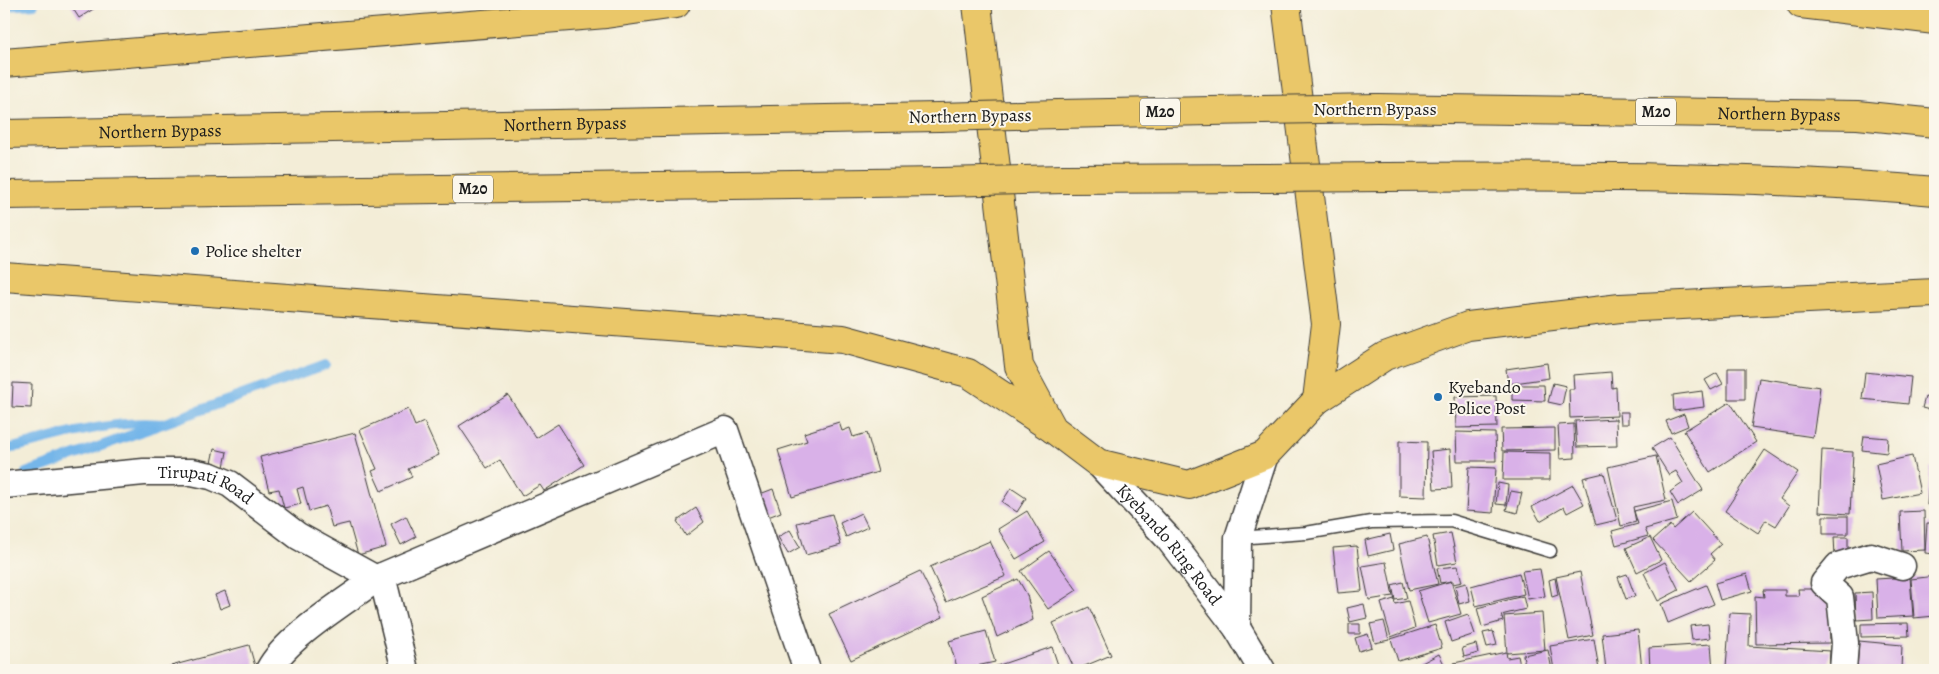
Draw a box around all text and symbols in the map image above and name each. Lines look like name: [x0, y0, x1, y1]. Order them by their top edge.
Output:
street label: Northern Bypass: [1313, 97, 1437, 121]
road number: M20: [1140, 98, 1180, 125]
road number: M20: [1636, 98, 1676, 125]
street label: Northern Bypass: [1717, 101, 1841, 127]
street label: Northern Bypass: [908, 103, 1032, 129]
street label: Northern Bypass: [503, 111, 627, 137]
street label: Northern Bypass: [98, 118, 222, 144]
road number: M20: [453, 175, 493, 202]
place label: Police shelter: [205, 239, 302, 263]
marker: Police shelter: [189, 245, 201, 257]
place label: Kyebando Police Post: [1448, 375, 1526, 420]
marker: Kyebando Police Post: [1432, 391, 1444, 403]
street label: Tirupati Road: [158, 460, 259, 510]
street label: Kyebando Ring Road: [1111, 478, 1227, 610]

